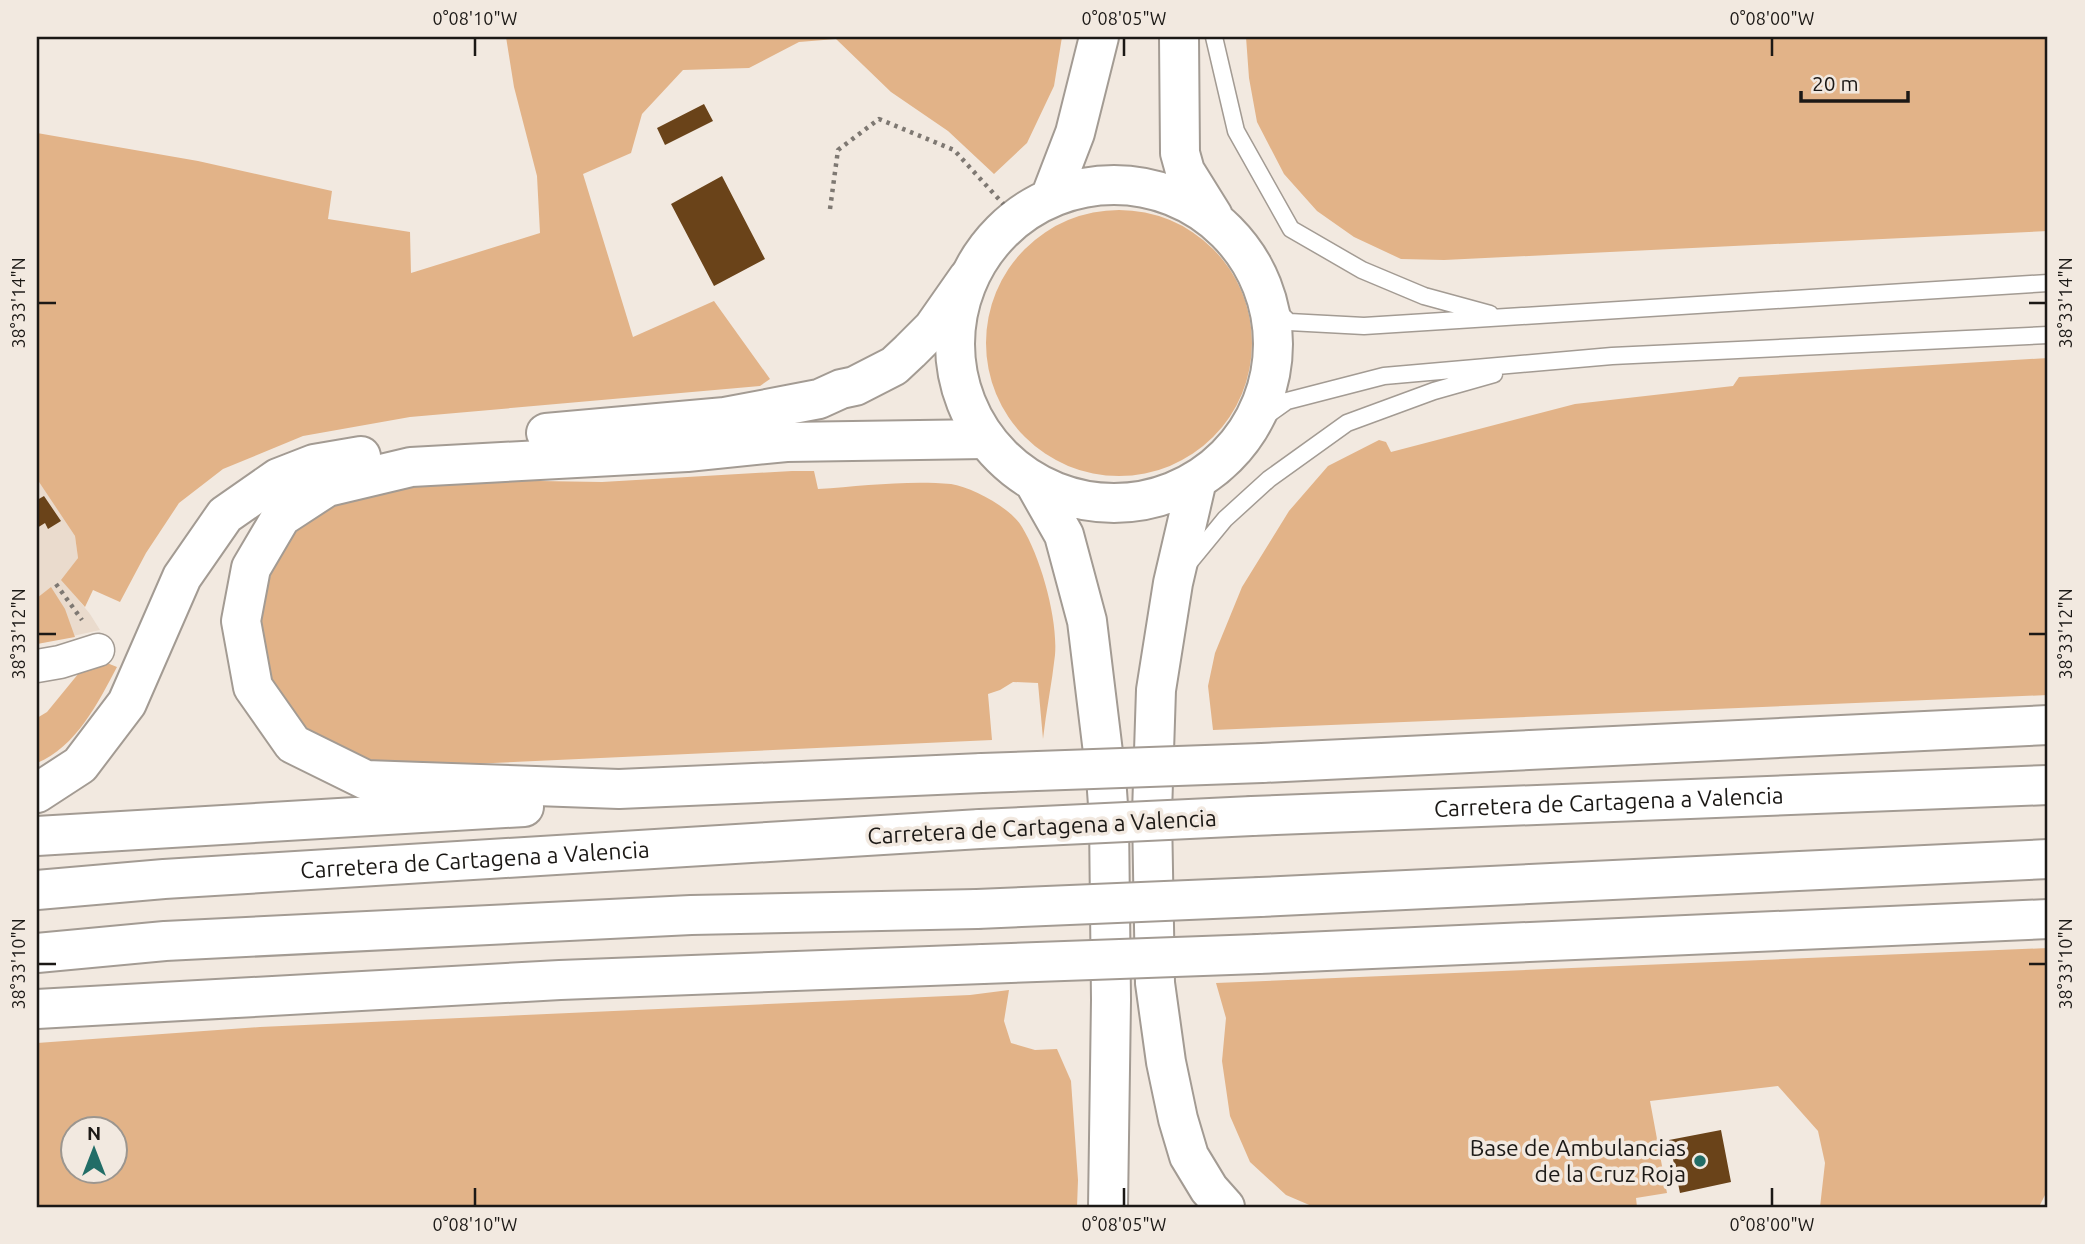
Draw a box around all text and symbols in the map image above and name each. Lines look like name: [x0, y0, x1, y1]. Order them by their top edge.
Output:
text: 0°08'10"W: [433, 8, 518, 28]
text: 0°08'05"W: [1082, 8, 1167, 28]
text: 0°08'00"W: [1730, 8, 1815, 28]
scale bar: [1801, 60, 1908, 104]
text: 20 m: [1812, 71, 1859, 95]
text: 38°33'14"N: [8, 257, 28, 349]
text: 38°33'14"N: [2055, 257, 2075, 349]
text: 38°33'12"N: [8, 588, 28, 680]
text: 38°33'12"N: [2055, 588, 2075, 680]
street label: Carretera de Cartagena a Valencia: [1433, 782, 1784, 821]
street label: Carretera de Cartagena a Valencia: [867, 805, 1217, 848]
street label: Carretera de Cartagena a Valencia: [300, 836, 650, 883]
text: 38°33'10"N: [8, 918, 28, 1010]
text: 38°33'10"N: [2055, 918, 2075, 1010]
north arrow: [60, 1114, 130, 1184]
text: N: [87, 1122, 101, 1144]
place label: Base de Ambulancias de la Cruz Roja: [1470, 1135, 1686, 1186]
marker: Base de Ambulancias de la Cruz Roja: [1692, 1153, 1708, 1169]
text: 0°08'10"W: [433, 1214, 518, 1234]
text: 0°08'05"W: [1082, 1214, 1167, 1234]
text: 0°08'00"W: [1730, 1214, 1815, 1234]

